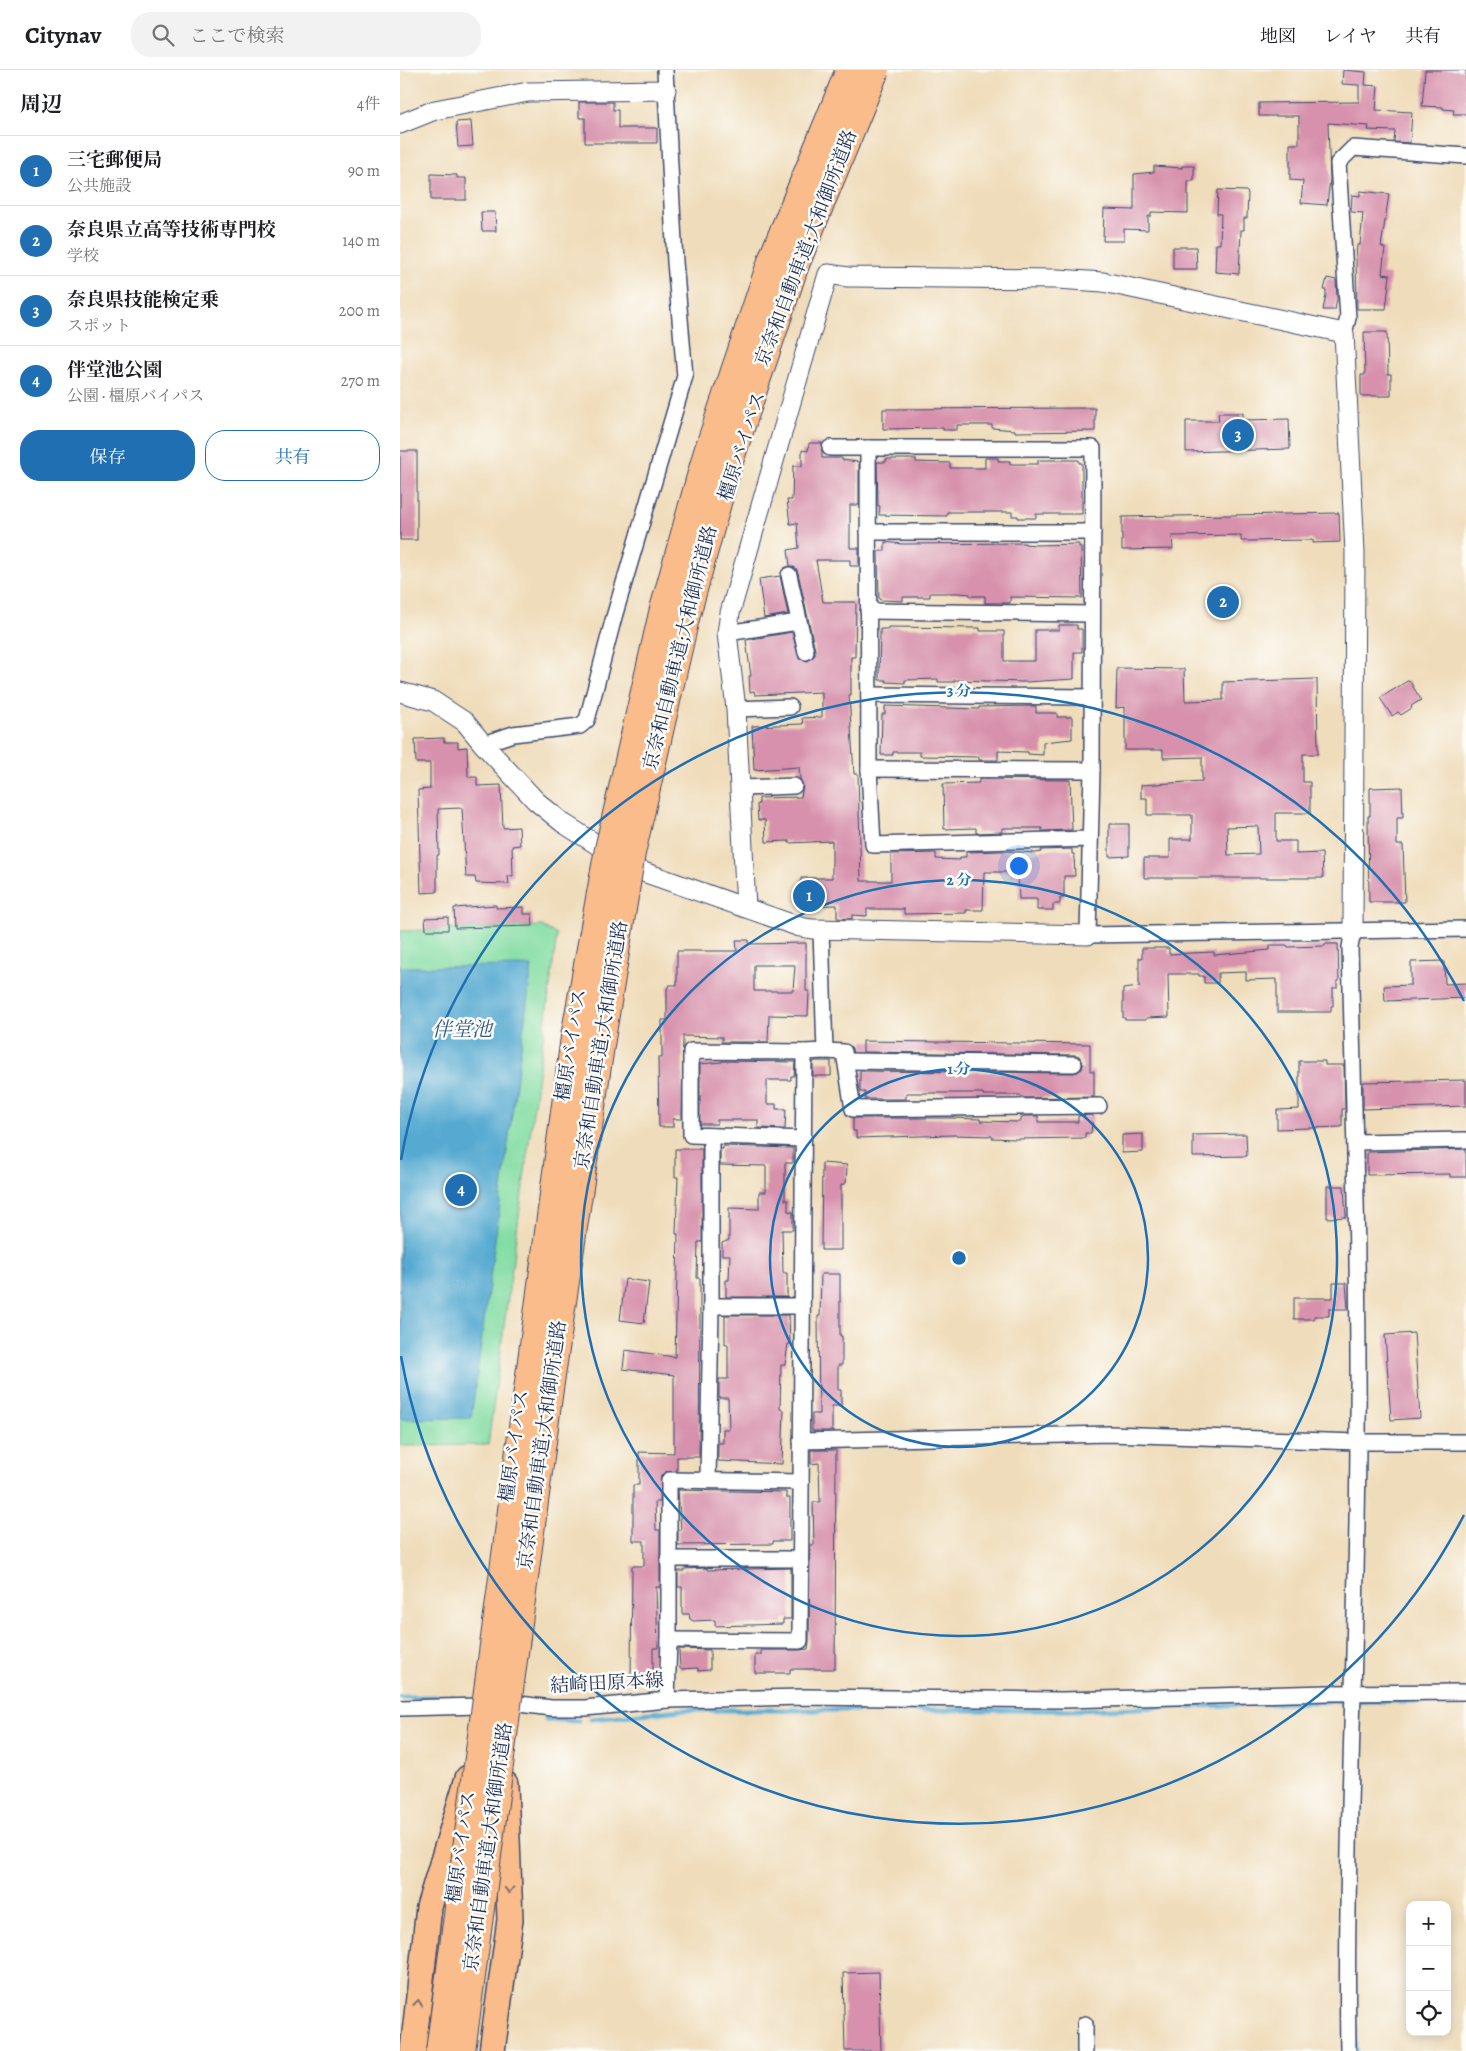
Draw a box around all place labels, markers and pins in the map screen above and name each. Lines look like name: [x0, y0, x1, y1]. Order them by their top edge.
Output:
pin: 3: [1222, 416, 1254, 454]
pin: 2: [1207, 583, 1239, 621]
pin: 1: [793, 877, 825, 915]
pin: 4: [445, 1171, 477, 1209]
centre of rings: [950, 1249, 968, 1267]

